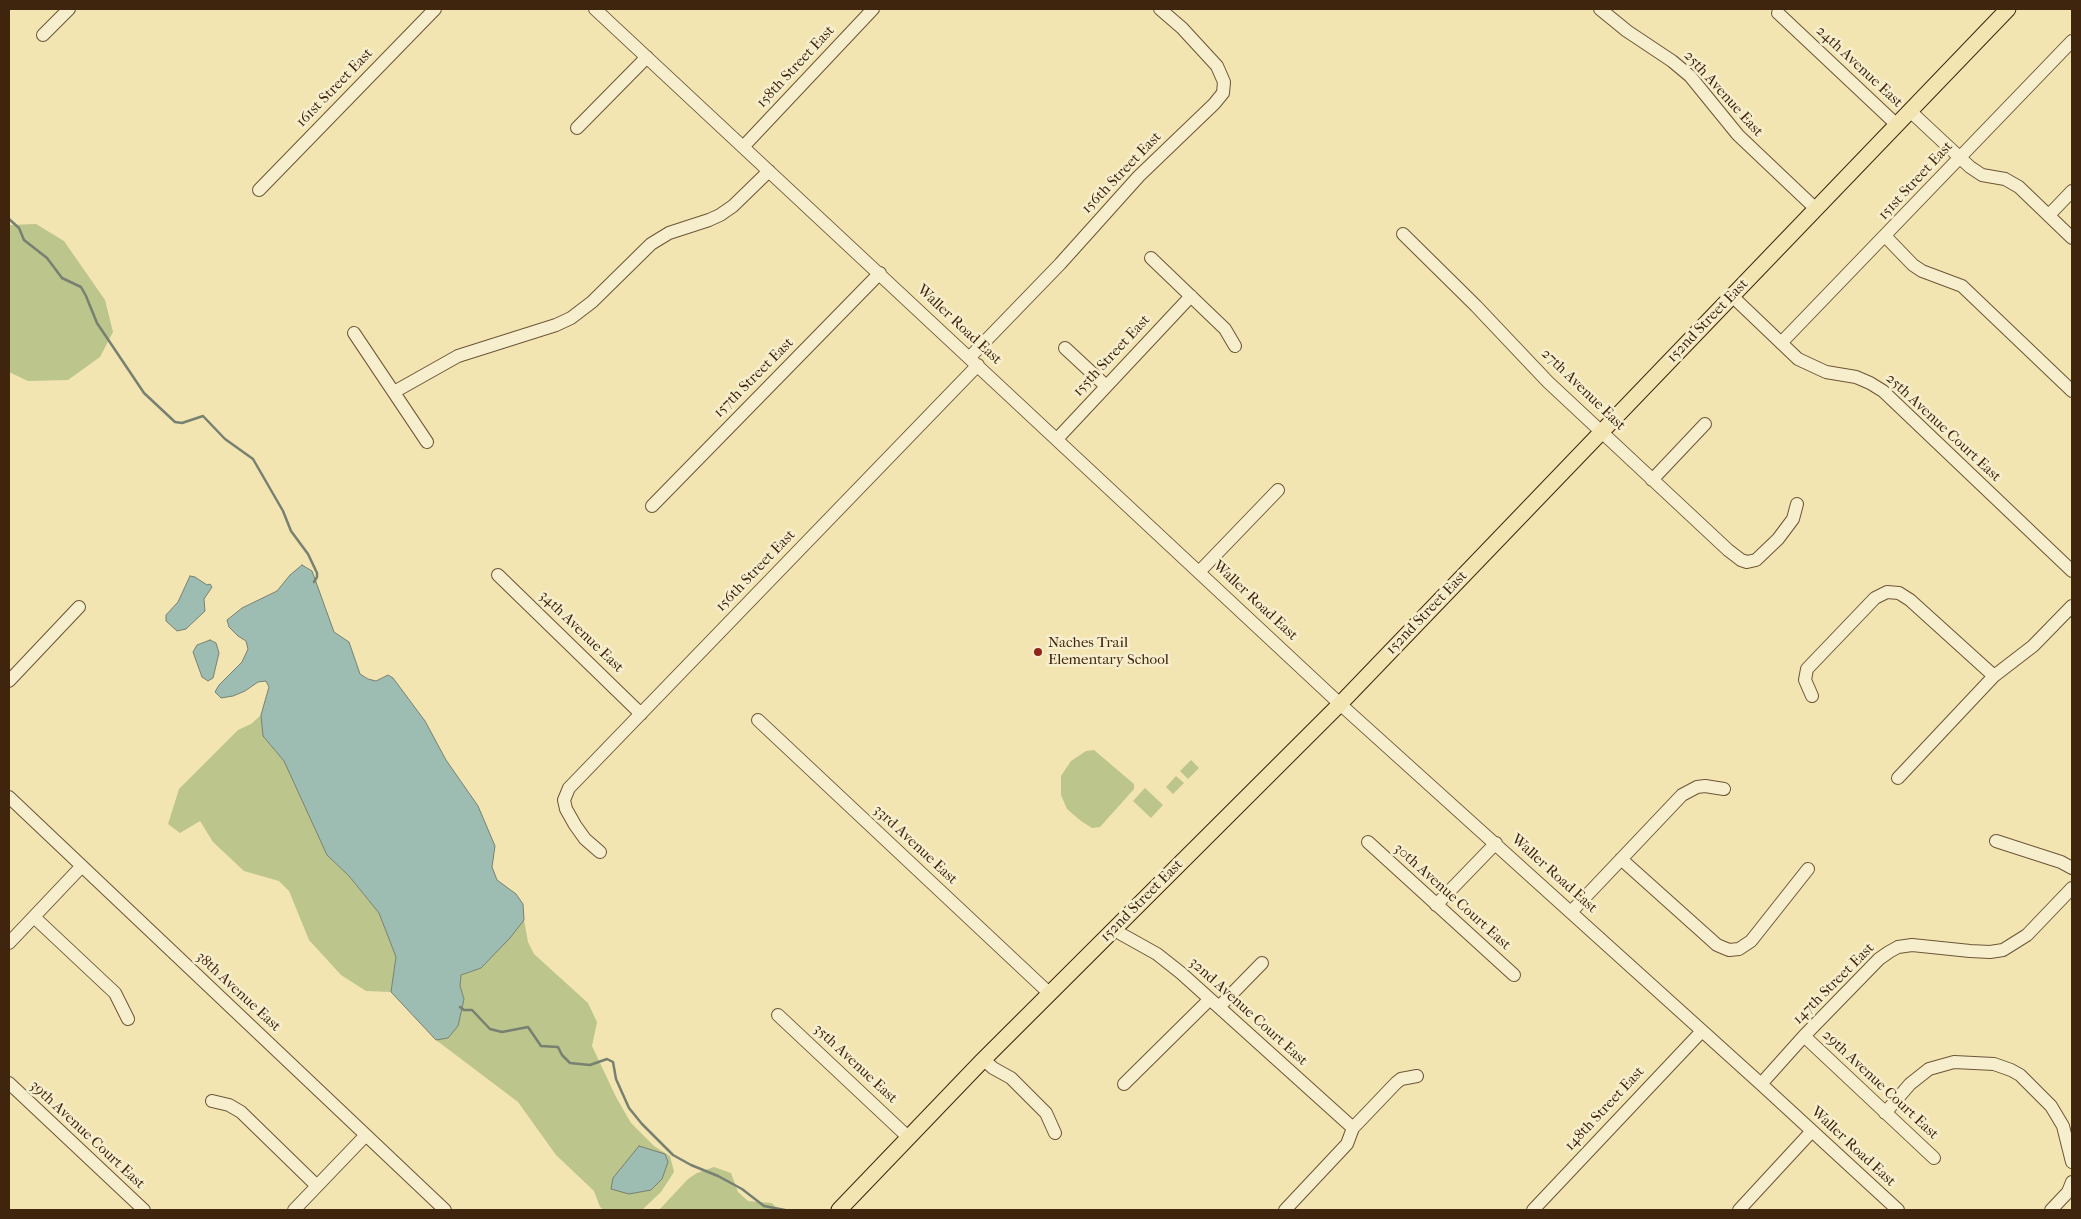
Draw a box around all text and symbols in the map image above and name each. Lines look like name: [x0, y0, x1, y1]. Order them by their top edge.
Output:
street label: 158th Street East: [753, 22, 839, 112]
street label: 24th Avenue East: [1812, 22, 1906, 112]
street label: 161st Street East: [293, 45, 377, 131]
street label: 25th Avenue East: [1680, 47, 1766, 141]
street label: 156th Street East: [1078, 128, 1166, 218]
street label: 151st Street East: [1875, 138, 1957, 224]
street label: 152nd Street East: [1664, 275, 1752, 367]
street label: Waller Road East: [913, 281, 1005, 369]
street label: 155th Street East: [1070, 311, 1154, 401]
street label: 157th Street East: [710, 334, 798, 422]
street label: 27th Avenue East: [1537, 345, 1629, 435]
street label: 25th Avenue Court East: [1882, 370, 2004, 486]
street label: 156th Street East: [712, 526, 800, 616]
street label: Waller Road East: [1209, 557, 1301, 645]
street label: 152nd Street East: [1383, 567, 1471, 659]
street label: 34th Avenue East: [535, 587, 627, 677]
place label: Naches Trail Elementary School: [1048, 634, 1169, 669]
marker: Naches Trail Elementary School: [1032, 646, 1044, 658]
street label: 33rd Avenue East: [869, 801, 961, 889]
street label: Waller Road East: [1507, 831, 1601, 917]
street label: 30th Avenue Court East: [1390, 840, 1514, 954]
street label: 152nd Street East: [1097, 856, 1187, 946]
street label: 147th Street East: [1790, 940, 1878, 1028]
street label: 38th Avenue East: [192, 948, 284, 1036]
street label: 32nd Avenue Court East: [1185, 954, 1311, 1070]
street label: 35th Avenue East: [809, 1021, 901, 1107]
street label: 29th Avenue Court East: [1818, 1026, 1942, 1144]
street label: 148th Street East: [1561, 1063, 1649, 1155]
street label: 39th Avenue Court East: [26, 1077, 148, 1193]
street label: Waller Road East: [1807, 1103, 1899, 1191]

